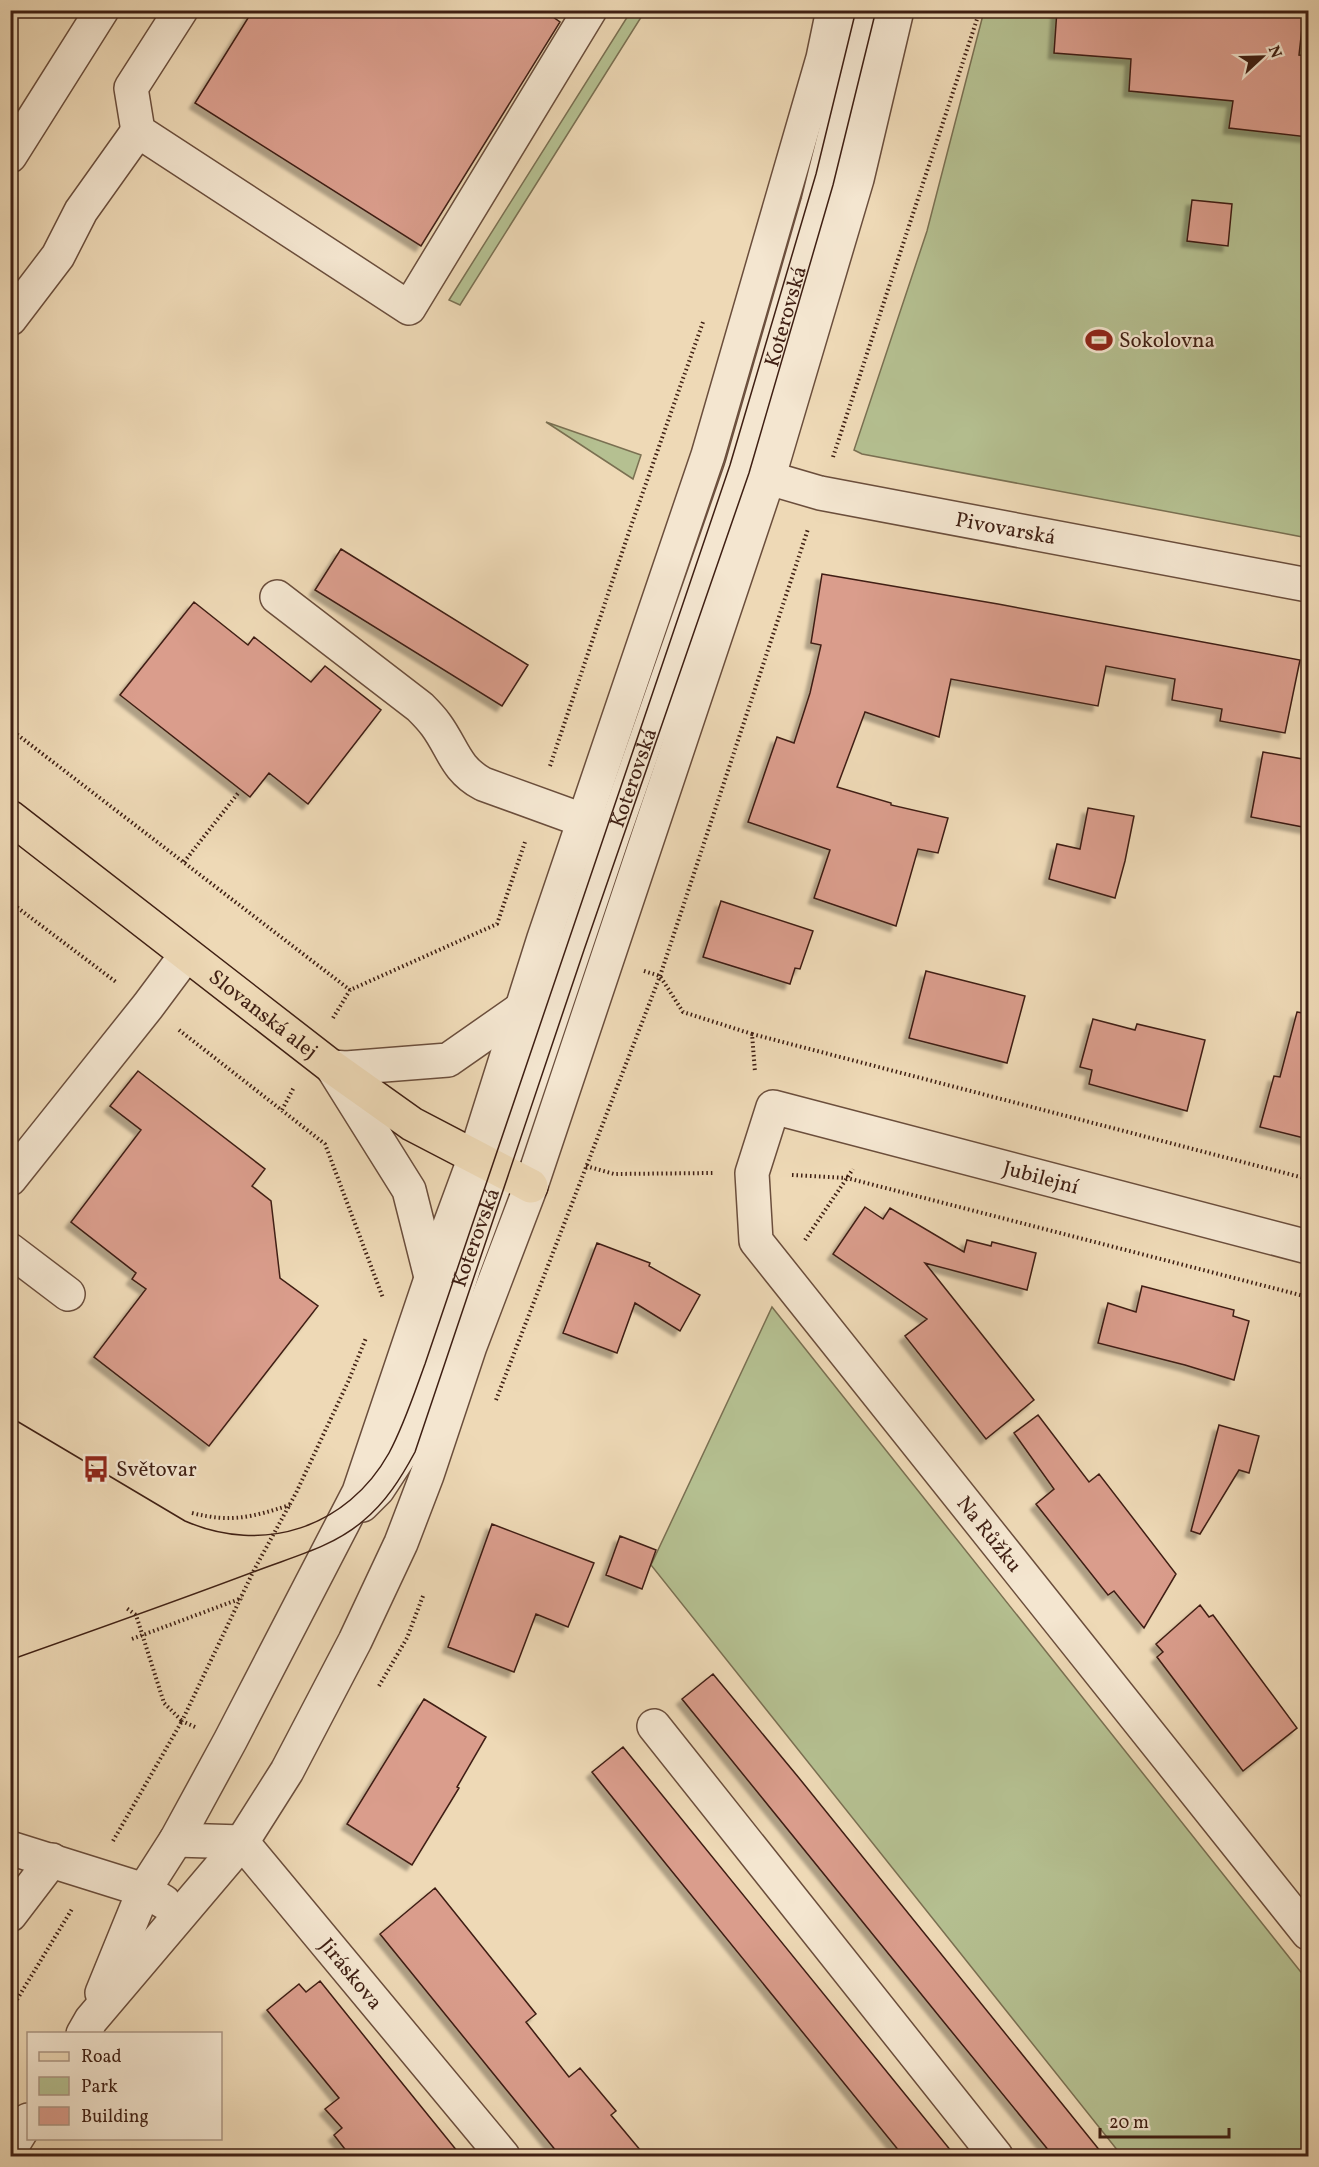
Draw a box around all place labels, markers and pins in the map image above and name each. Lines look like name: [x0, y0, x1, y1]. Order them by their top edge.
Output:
sports icon: Sokolovna: [1084, 325, 1114, 355]
place label: Sokolovna: [1119, 327, 1215, 356]
bus stop icon: Světovar: [81, 1454, 111, 1484]
place label: Světovar: [116, 1456, 197, 1485]

